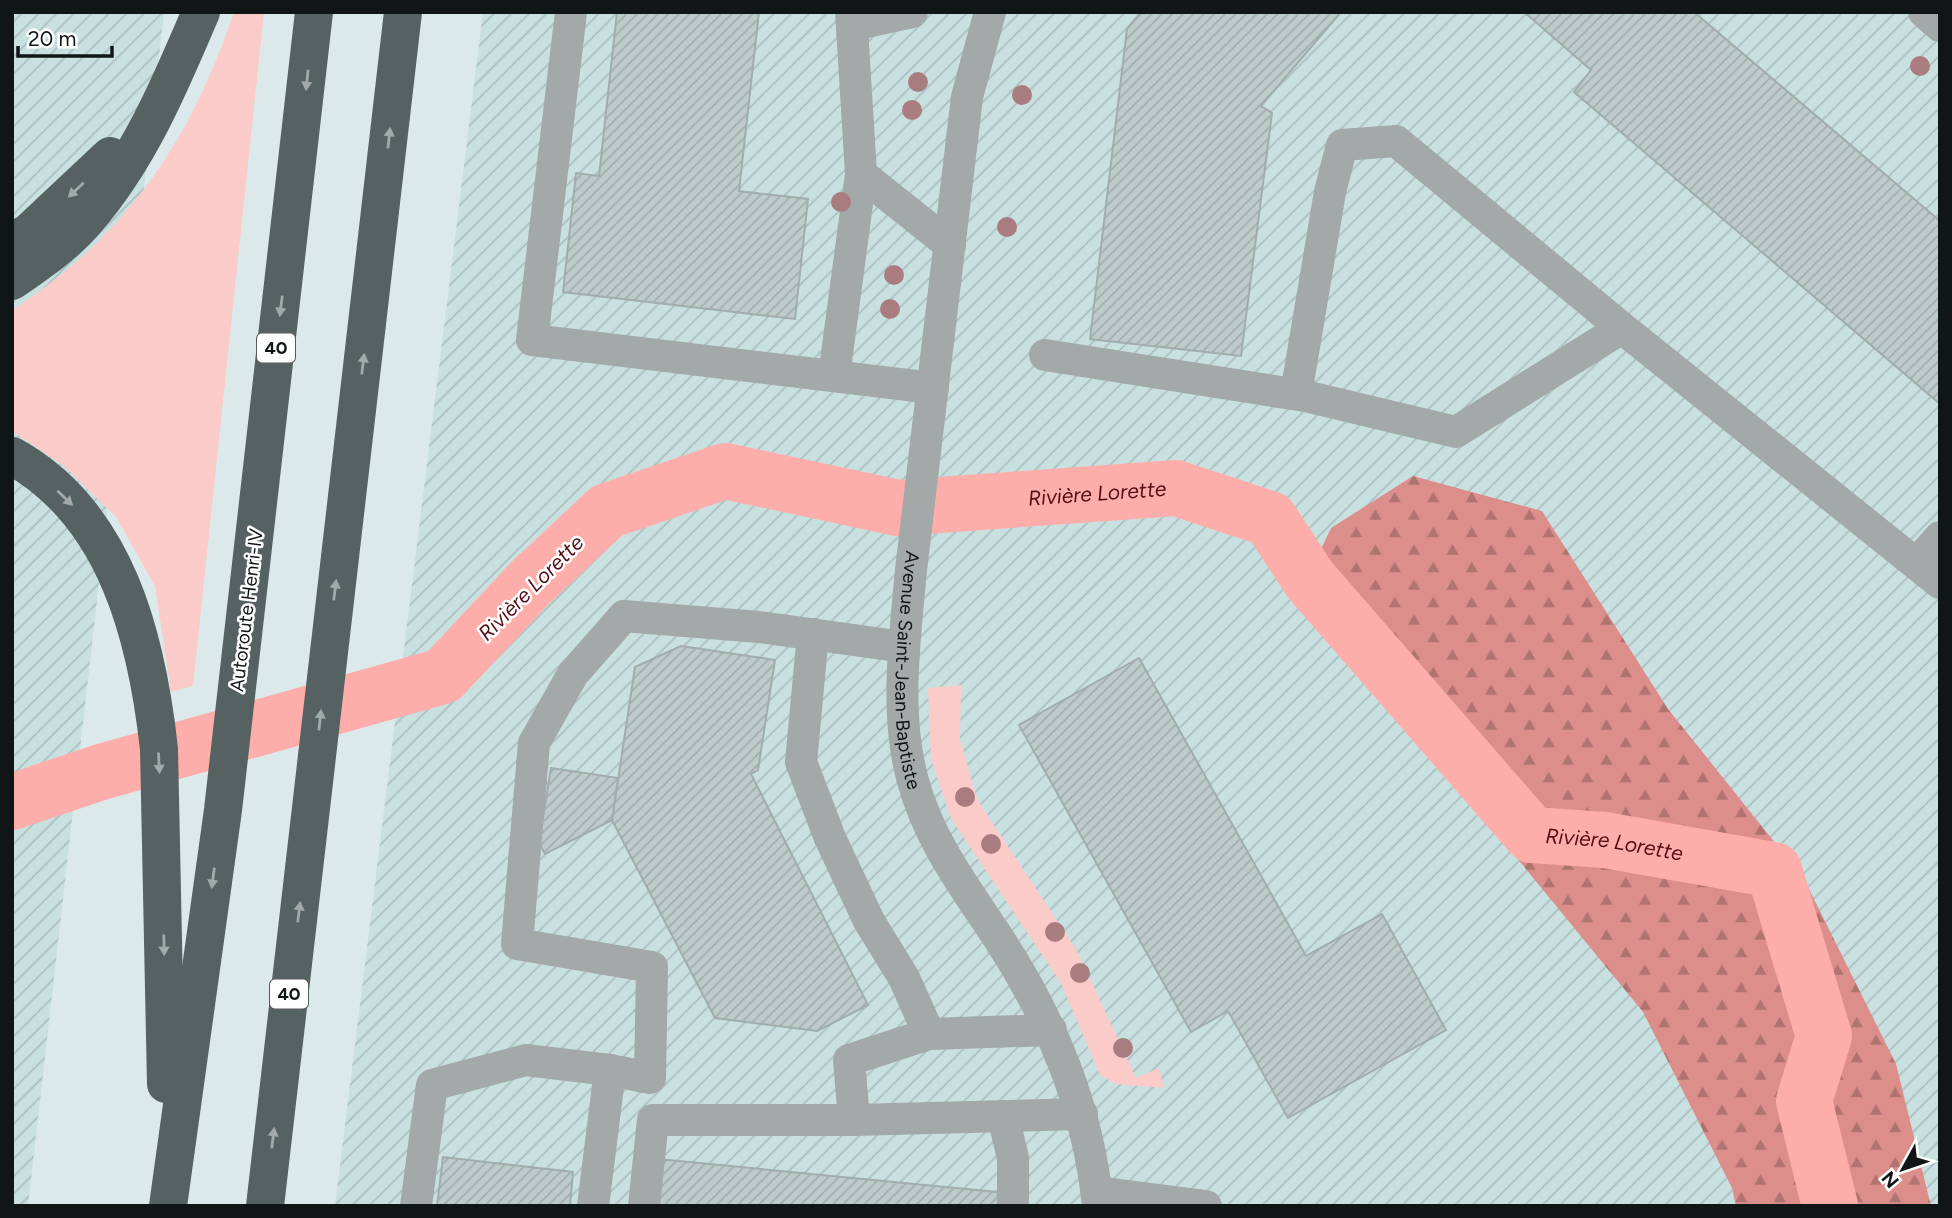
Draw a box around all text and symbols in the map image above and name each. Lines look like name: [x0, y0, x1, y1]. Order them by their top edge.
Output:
scale bar: [18, 14, 112, 58]
text: 20 m: [28, 26, 76, 51]
one-way arrow: [301, 69, 312, 91]
one-way arrow: [383, 127, 394, 149]
one-way arrow: [67, 182, 85, 198]
one-way arrow: [275, 295, 286, 317]
road number: 40: [257, 334, 295, 362]
one-way arrow: [357, 353, 368, 375]
water label: Rivière Lorette: [1027, 476, 1168, 511]
one-way arrow: [56, 490, 73, 506]
street label: Autoroute Henri-IV: [225, 527, 268, 693]
water label: Rivière Lorette: [473, 529, 589, 645]
street label: Avenue Saint-Jean-Baptiste: [890, 550, 926, 792]
one-way arrow: [330, 579, 341, 601]
one-way arrow: [315, 709, 326, 731]
one-way arrow: [154, 752, 165, 774]
water label: Rivière Lorette: [1545, 823, 1686, 866]
one-way arrow: [208, 867, 219, 889]
one-way arrow: [293, 901, 304, 923]
one-way arrow: [158, 934, 170, 956]
road number: 40: [270, 979, 308, 1009]
one-way arrow: [267, 1127, 278, 1149]
north arrow: [1868, 1134, 1938, 1204]
text: N: [1877, 1167, 1904, 1193]

